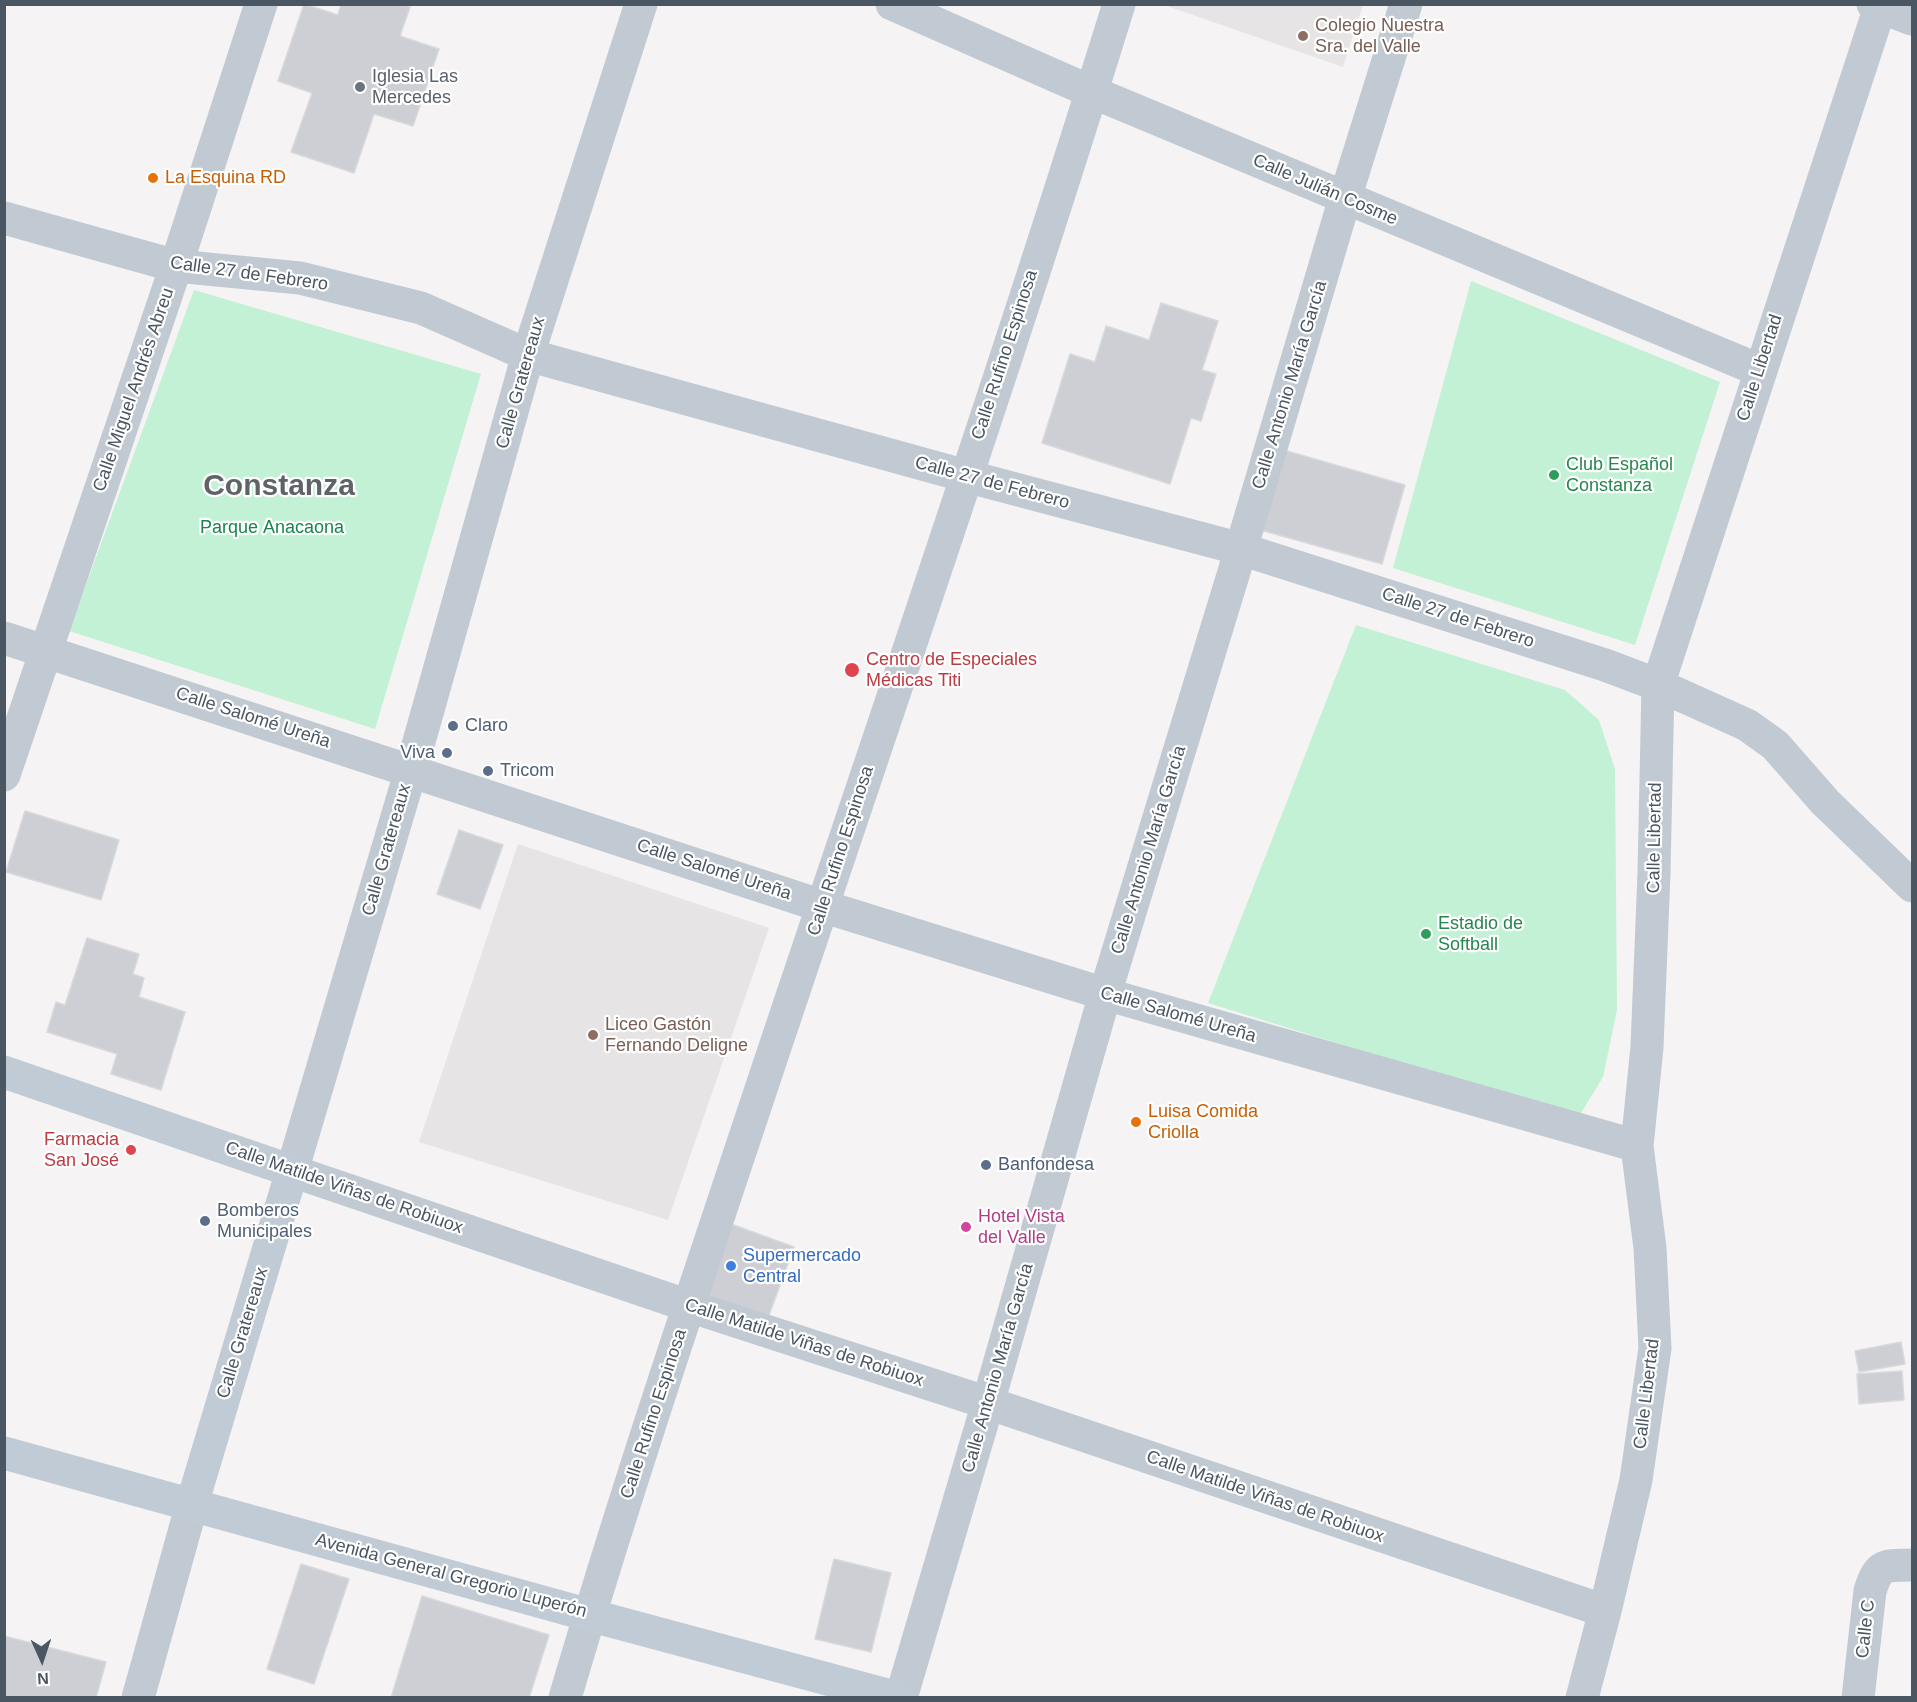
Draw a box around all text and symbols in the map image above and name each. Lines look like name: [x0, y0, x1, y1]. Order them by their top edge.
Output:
place label: Colegio Nuestra Sra. del Valle: [1315, 15, 1444, 57]
marker: Colegio Nuestra Sra. del Valle: [1296, 29, 1310, 43]
place label: Iglesia Las Mercedes: [372, 66, 458, 109]
marker: Iglesia Las Mercedes: [353, 80, 367, 94]
street label: Calle Julián Cosme: [1249, 150, 1401, 230]
place label: La Esquina RD: [165, 167, 286, 189]
marker: La Esquina RD: [146, 171, 160, 185]
street label: Calle 27 de Febrero: [169, 252, 329, 296]
street label: Calle Rufino Espinosa: [967, 267, 1043, 443]
street label: Calle Antonio María García: [1248, 278, 1332, 492]
street label: Calle Miguel Andrés Abreu: [89, 285, 179, 495]
street label: Calle Libertad: [1733, 312, 1787, 424]
street label: Calle Gratereaux: [492, 315, 550, 451]
street label: Calle 27 de Febrero: [912, 452, 1072, 514]
place label: Club Español Constanza: [1566, 454, 1673, 496]
marker: Club Español Constanza: [1547, 468, 1561, 482]
district label: Constanza: [203, 469, 355, 505]
park label: Parque Anacaona: [200, 517, 344, 539]
street label: Calle 27 de Febrero: [1379, 583, 1537, 653]
place label: Centro de Especiales Médicas Titi: [866, 649, 1037, 692]
marker: Centro de Especiales Médicas Titi: [843, 661, 861, 679]
street label: Calle Salomé Ureña: [173, 683, 333, 753]
place label: Claro: [465, 715, 508, 737]
marker: Claro: [446, 719, 460, 733]
place label: Viva: [400, 742, 435, 764]
street label: Calle Antonio María García: [1107, 743, 1191, 957]
marker: Viva: [440, 746, 454, 760]
place label: Tricom: [500, 760, 554, 782]
street label: Calle Rufino Espinosa: [803, 763, 879, 939]
marker: Tricom: [481, 764, 495, 778]
street label: Calle Gratereaux: [358, 782, 416, 918]
street label: Calle Libertad: [1643, 782, 1667, 894]
street label: Calle Salomé Ureña: [634, 835, 794, 905]
place label: Estadio de Softball: [1438, 913, 1523, 956]
marker: Estadio de Softball: [1419, 927, 1433, 941]
street label: Calle Salomé Ureña: [1098, 982, 1258, 1048]
place label: Liceo Gastón Fernando Deligne: [605, 1014, 748, 1056]
marker: Liceo Gastón Fernando Deligne: [586, 1028, 600, 1042]
place label: Luisa Comida Criolla: [1148, 1101, 1258, 1144]
marker: Luisa Comida Criolla: [1129, 1115, 1143, 1129]
place label: Farmacia San José: [44, 1129, 119, 1172]
street label: Calle Matilde Viñas de Robiuox: [222, 1137, 466, 1239]
marker: Farmacia San José: [124, 1143, 138, 1157]
place label: Banfondesa: [998, 1154, 1094, 1176]
marker: Banfondesa: [979, 1158, 993, 1172]
place label: Bomberos Municipales: [217, 1200, 312, 1242]
place label: Hotel Vista del Valle: [978, 1206, 1065, 1248]
marker: Bomberos Municipales: [198, 1214, 212, 1228]
marker: Hotel Vista del Valle: [959, 1220, 973, 1234]
place label: Supermercado Central: [743, 1245, 861, 1288]
marker: Supermercado Central: [724, 1259, 738, 1273]
street label: Calle Antonio María García: [958, 1261, 1038, 1475]
street label: Calle Gratereaux: [213, 1265, 273, 1401]
street label: Calle Matilde Viñas de Robiuox: [682, 1294, 926, 1392]
street label: Calle Rufino Espinosa: [616, 1326, 692, 1502]
street label: Calle Libertad: [1630, 1338, 1664, 1450]
street label: Calle Matilde Viñas de Robiuox: [1143, 1446, 1387, 1548]
street label: Avenida General Gregorio Luperón: [313, 1529, 589, 1623]
street label: Calle C: [1852, 1599, 1880, 1659]
north arrow: [12, 1630, 72, 1690]
text: N: [37, 1670, 49, 1687]

